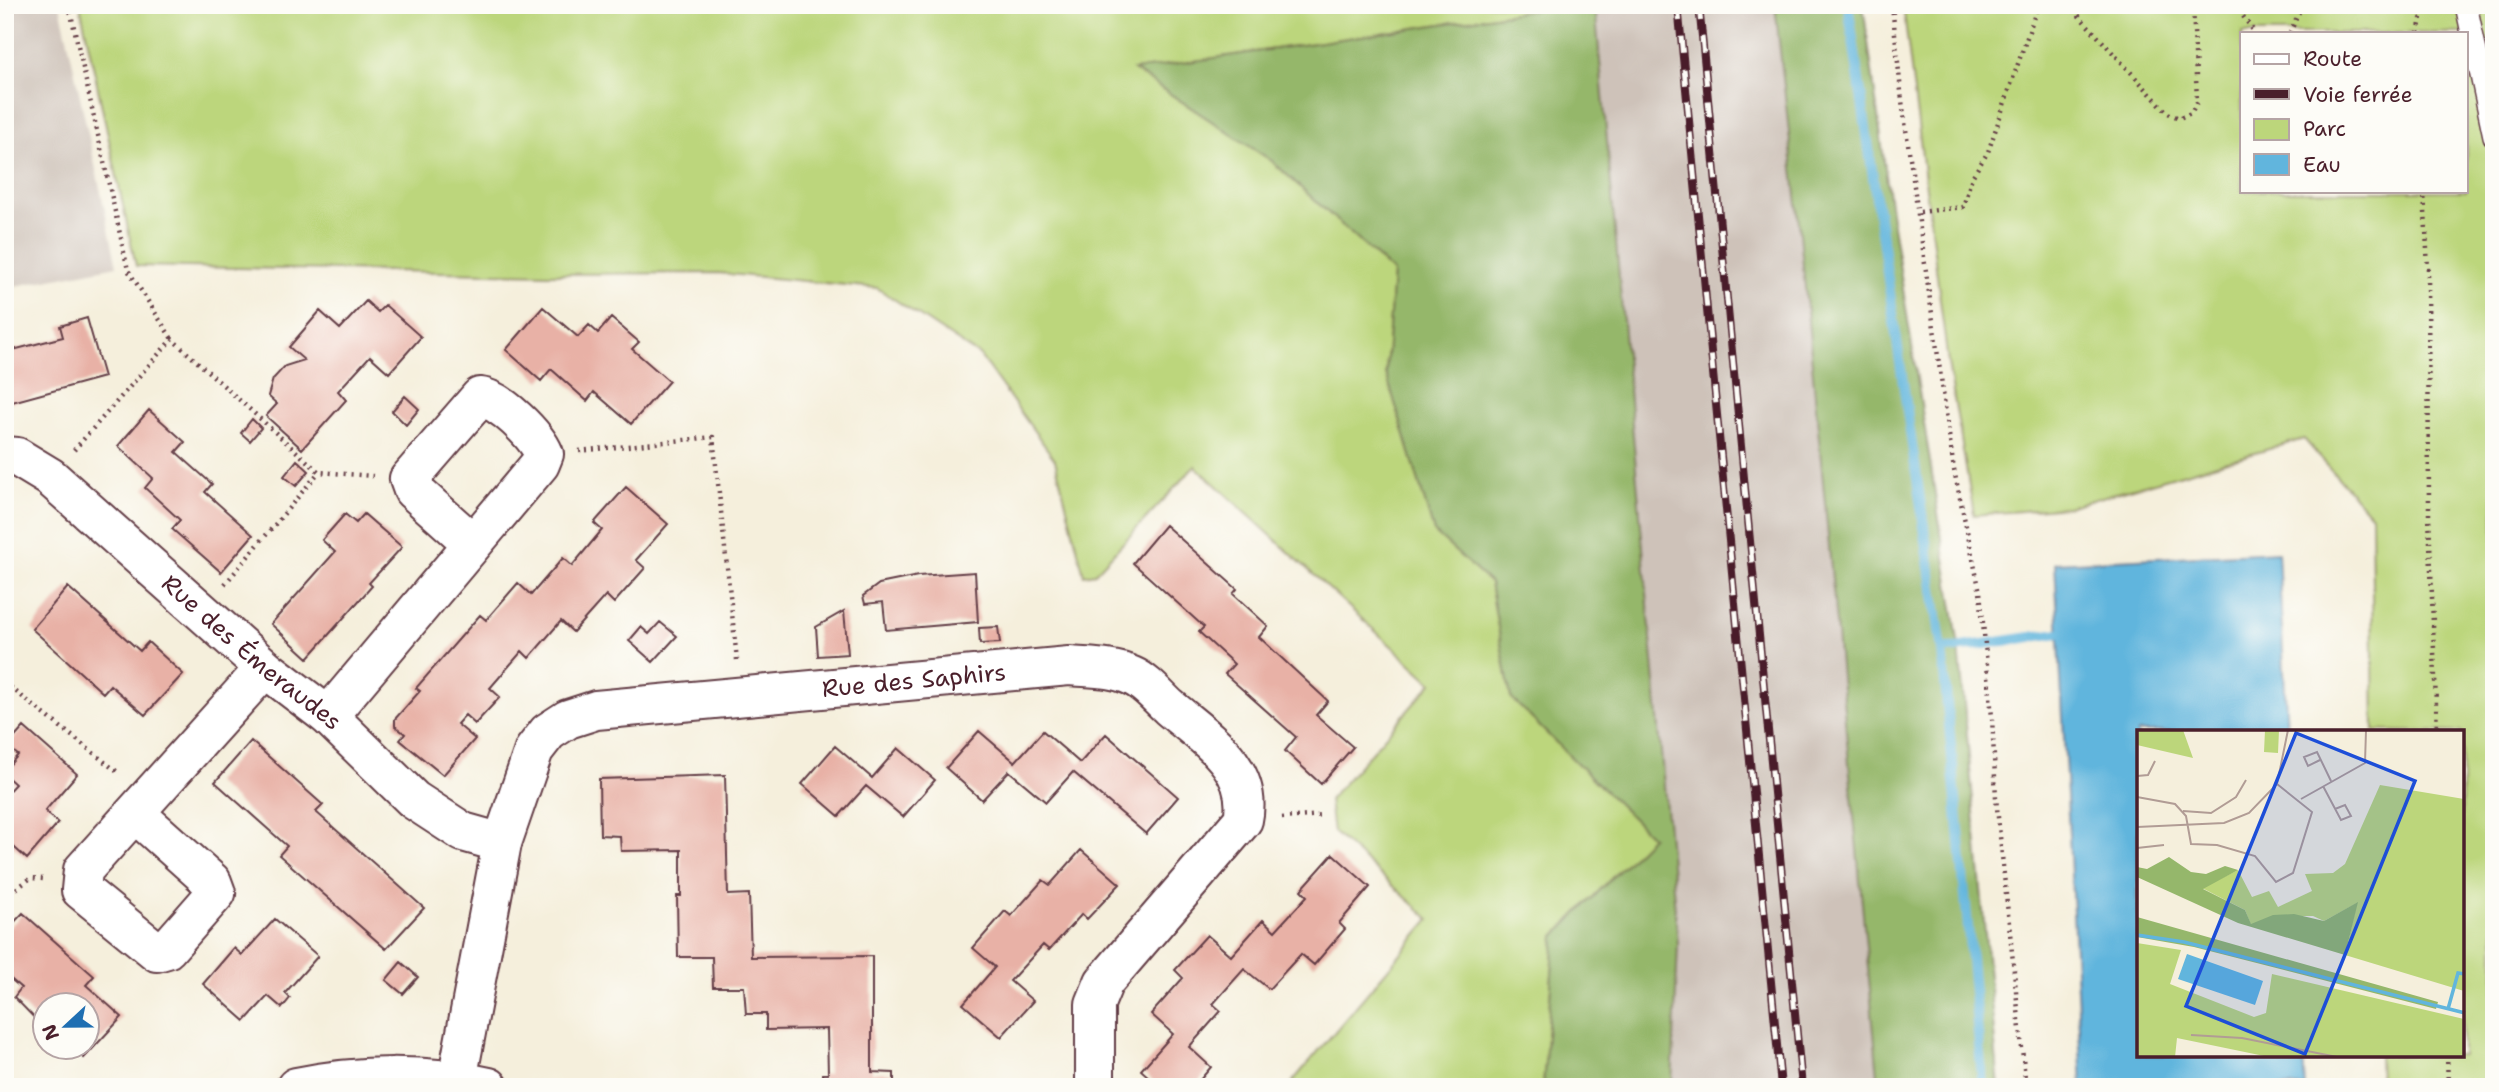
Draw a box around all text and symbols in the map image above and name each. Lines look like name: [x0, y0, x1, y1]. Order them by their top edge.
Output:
legend: [2240, 32, 2468, 192]
text: Route: [2303, 45, 2362, 73]
text: Voie ferrée: [2303, 81, 2413, 109]
text: Parc: [2303, 115, 2346, 143]
text: Eau: [2303, 151, 2341, 179]
street label: Rue des Émeraudes: [155, 567, 349, 737]
street label: Rue des Saphirs: [821, 656, 1007, 705]
inset map: [2137, 730, 2464, 1057]
north arrow: [32, 990, 102, 1060]
text: N: [36, 1021, 65, 1044]

